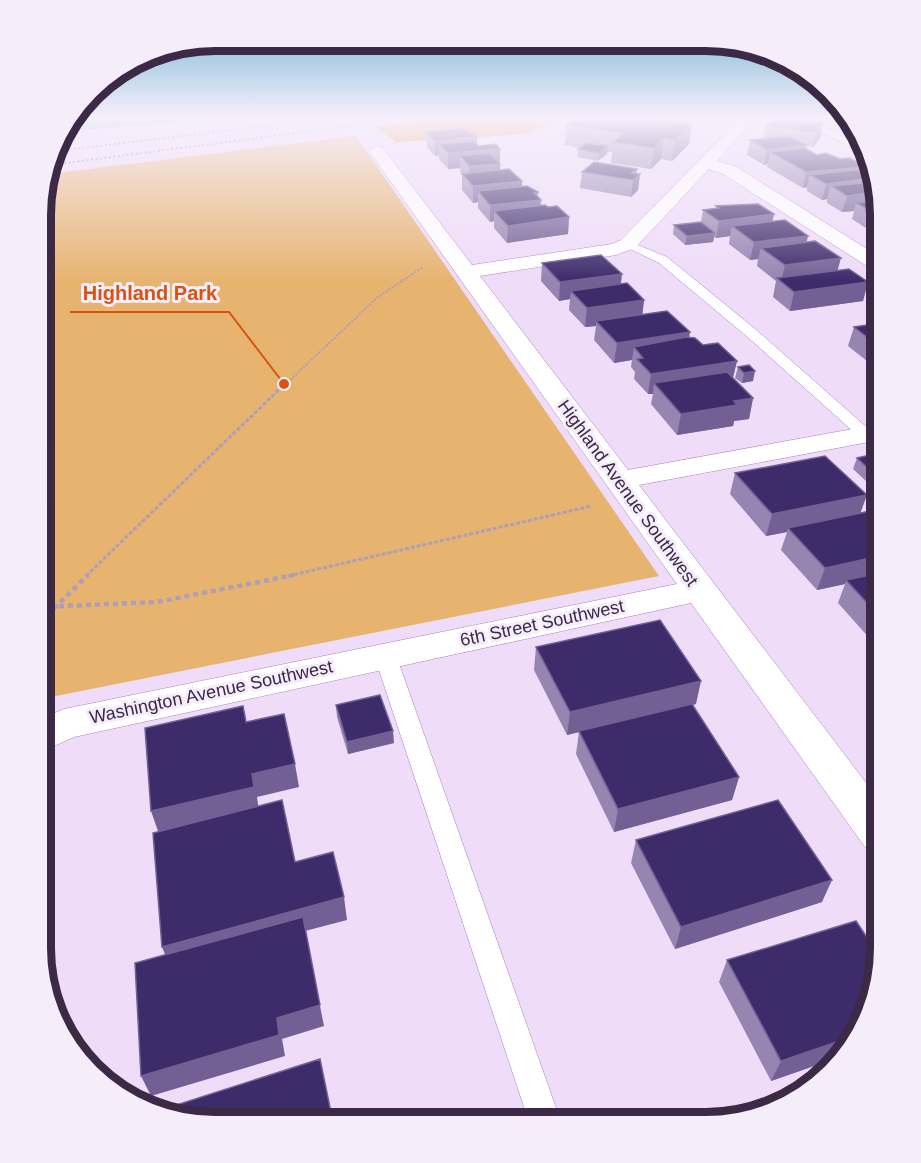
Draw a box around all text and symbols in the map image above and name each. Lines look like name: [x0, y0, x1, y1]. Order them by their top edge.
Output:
callout: Highland Park: [70, 274, 229, 312]
text: Highland Park: [83, 282, 218, 304]
street label: Highland Avenue Southwest: [554, 396, 702, 590]
street label: 6th Street Southwest: [458, 596, 626, 650]
street label: Washington Avenue Southwest: [88, 656, 334, 728]

